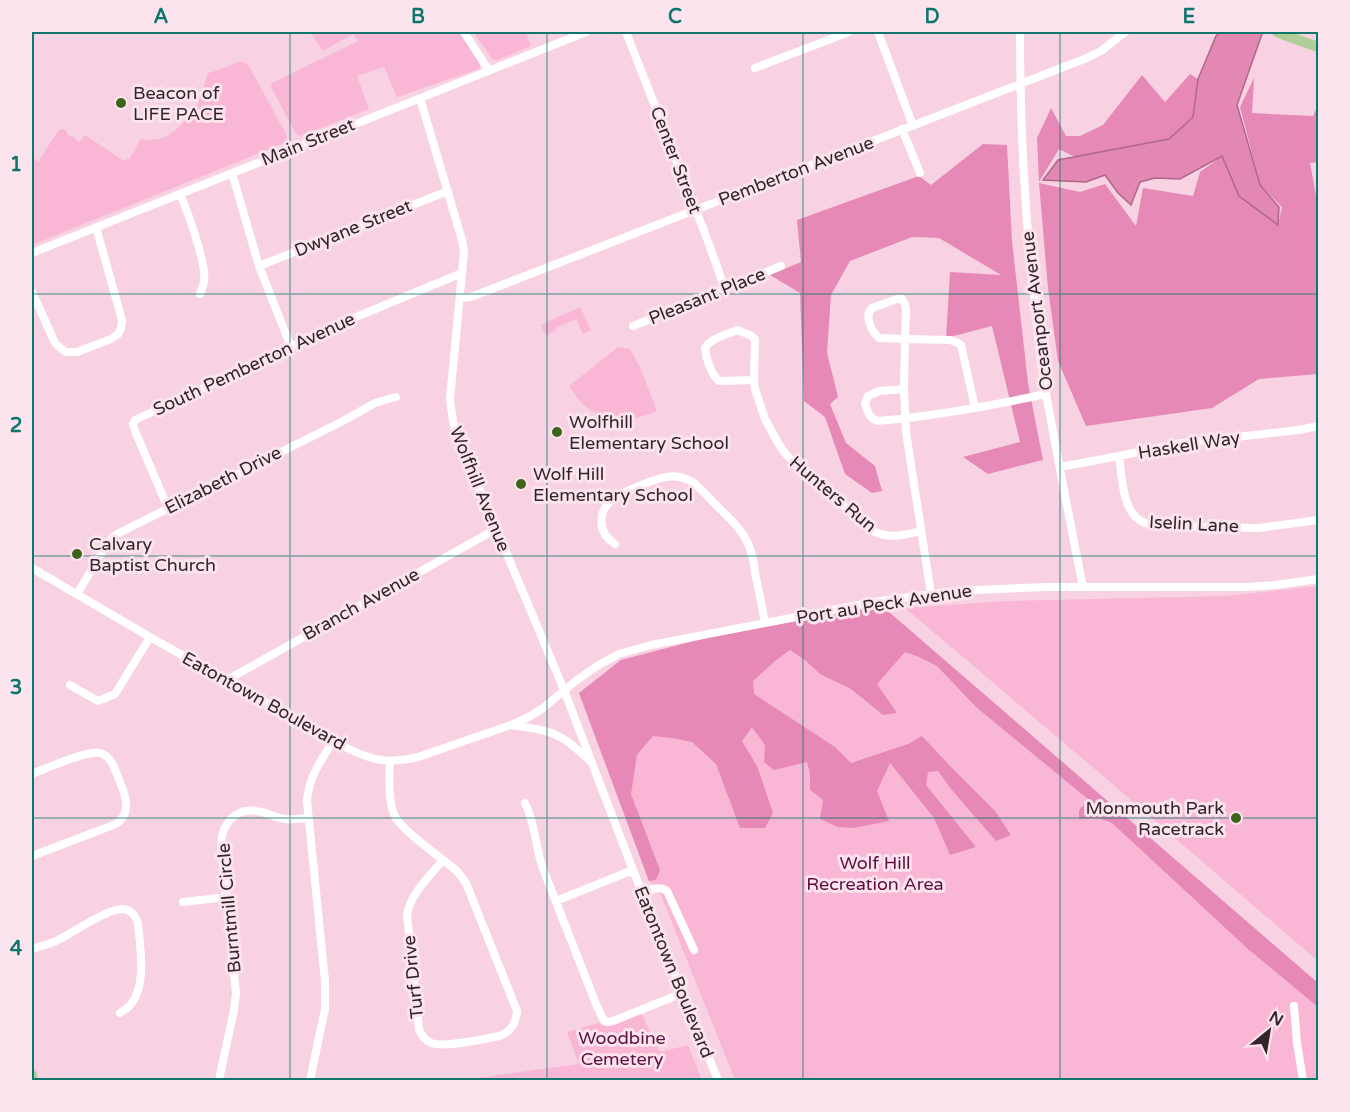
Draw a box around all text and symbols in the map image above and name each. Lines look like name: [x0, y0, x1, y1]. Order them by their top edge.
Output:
text: A: [154, 5, 169, 29]
text: B: [411, 5, 425, 29]
text: C: [668, 5, 682, 29]
text: D: [924, 5, 940, 29]
text: E: [1183, 5, 1196, 29]
place label: Beacon of LIFE PACE: [133, 82, 224, 125]
marker: Beacon of LIFE PACE: [114, 96, 128, 110]
street label: Center Street: [645, 103, 707, 217]
street label: Main Street: [258, 113, 358, 171]
street label: Pemberton Avenue: [715, 131, 877, 211]
text: 1: [10, 153, 22, 177]
street label: Dwyane Street: [291, 194, 415, 262]
street label: Oceanport Avenue: [1016, 230, 1058, 392]
street label: Pleasant Place: [645, 263, 769, 329]
street label: South Pemberton Avenue: [150, 307, 358, 421]
place label: Wolfhill Elementary School: [569, 411, 729, 454]
text: 2: [10, 414, 22, 438]
street label: Wolfhill Avenue: [445, 423, 515, 555]
marker: Wolfhill Elementary School: [550, 425, 564, 439]
street label: Haskell Way: [1136, 426, 1242, 464]
street label: Elizabeth Drive: [161, 441, 285, 519]
street label: Hunters Run: [785, 451, 881, 537]
place label: Wolf Hill Elementary School: [533, 463, 693, 506]
marker: Wolf Hill Elementary School: [514, 477, 528, 491]
street label: Iselin Lane: [1148, 511, 1240, 537]
place label: Calvary Baptist Church: [89, 533, 216, 576]
marker: Calvary Baptist Church: [70, 547, 84, 561]
street label: Branch Avenue: [299, 563, 423, 645]
street label: Port au Peck Avenue: [795, 579, 973, 629]
street label: Eatontown Boulevard: [178, 647, 350, 755]
text: 3: [10, 676, 22, 700]
place label: Monmouth Park Racetrack: [1086, 797, 1224, 840]
marker: Monmouth Park Racetrack: [1229, 811, 1243, 825]
street label: Burntmill Circle: [212, 842, 246, 974]
park label: Wolf Hill Recreation Area: [806, 852, 944, 895]
street label: Eatontown Boulevard: [629, 883, 719, 1061]
street label: Turf Drive: [398, 934, 428, 1020]
text: 4: [10, 937, 23, 961]
north arrow: [1239, 1001, 1299, 1061]
text: N: [1265, 1007, 1287, 1031]
park label: Woodbine Cemetery: [578, 1027, 666, 1070]

